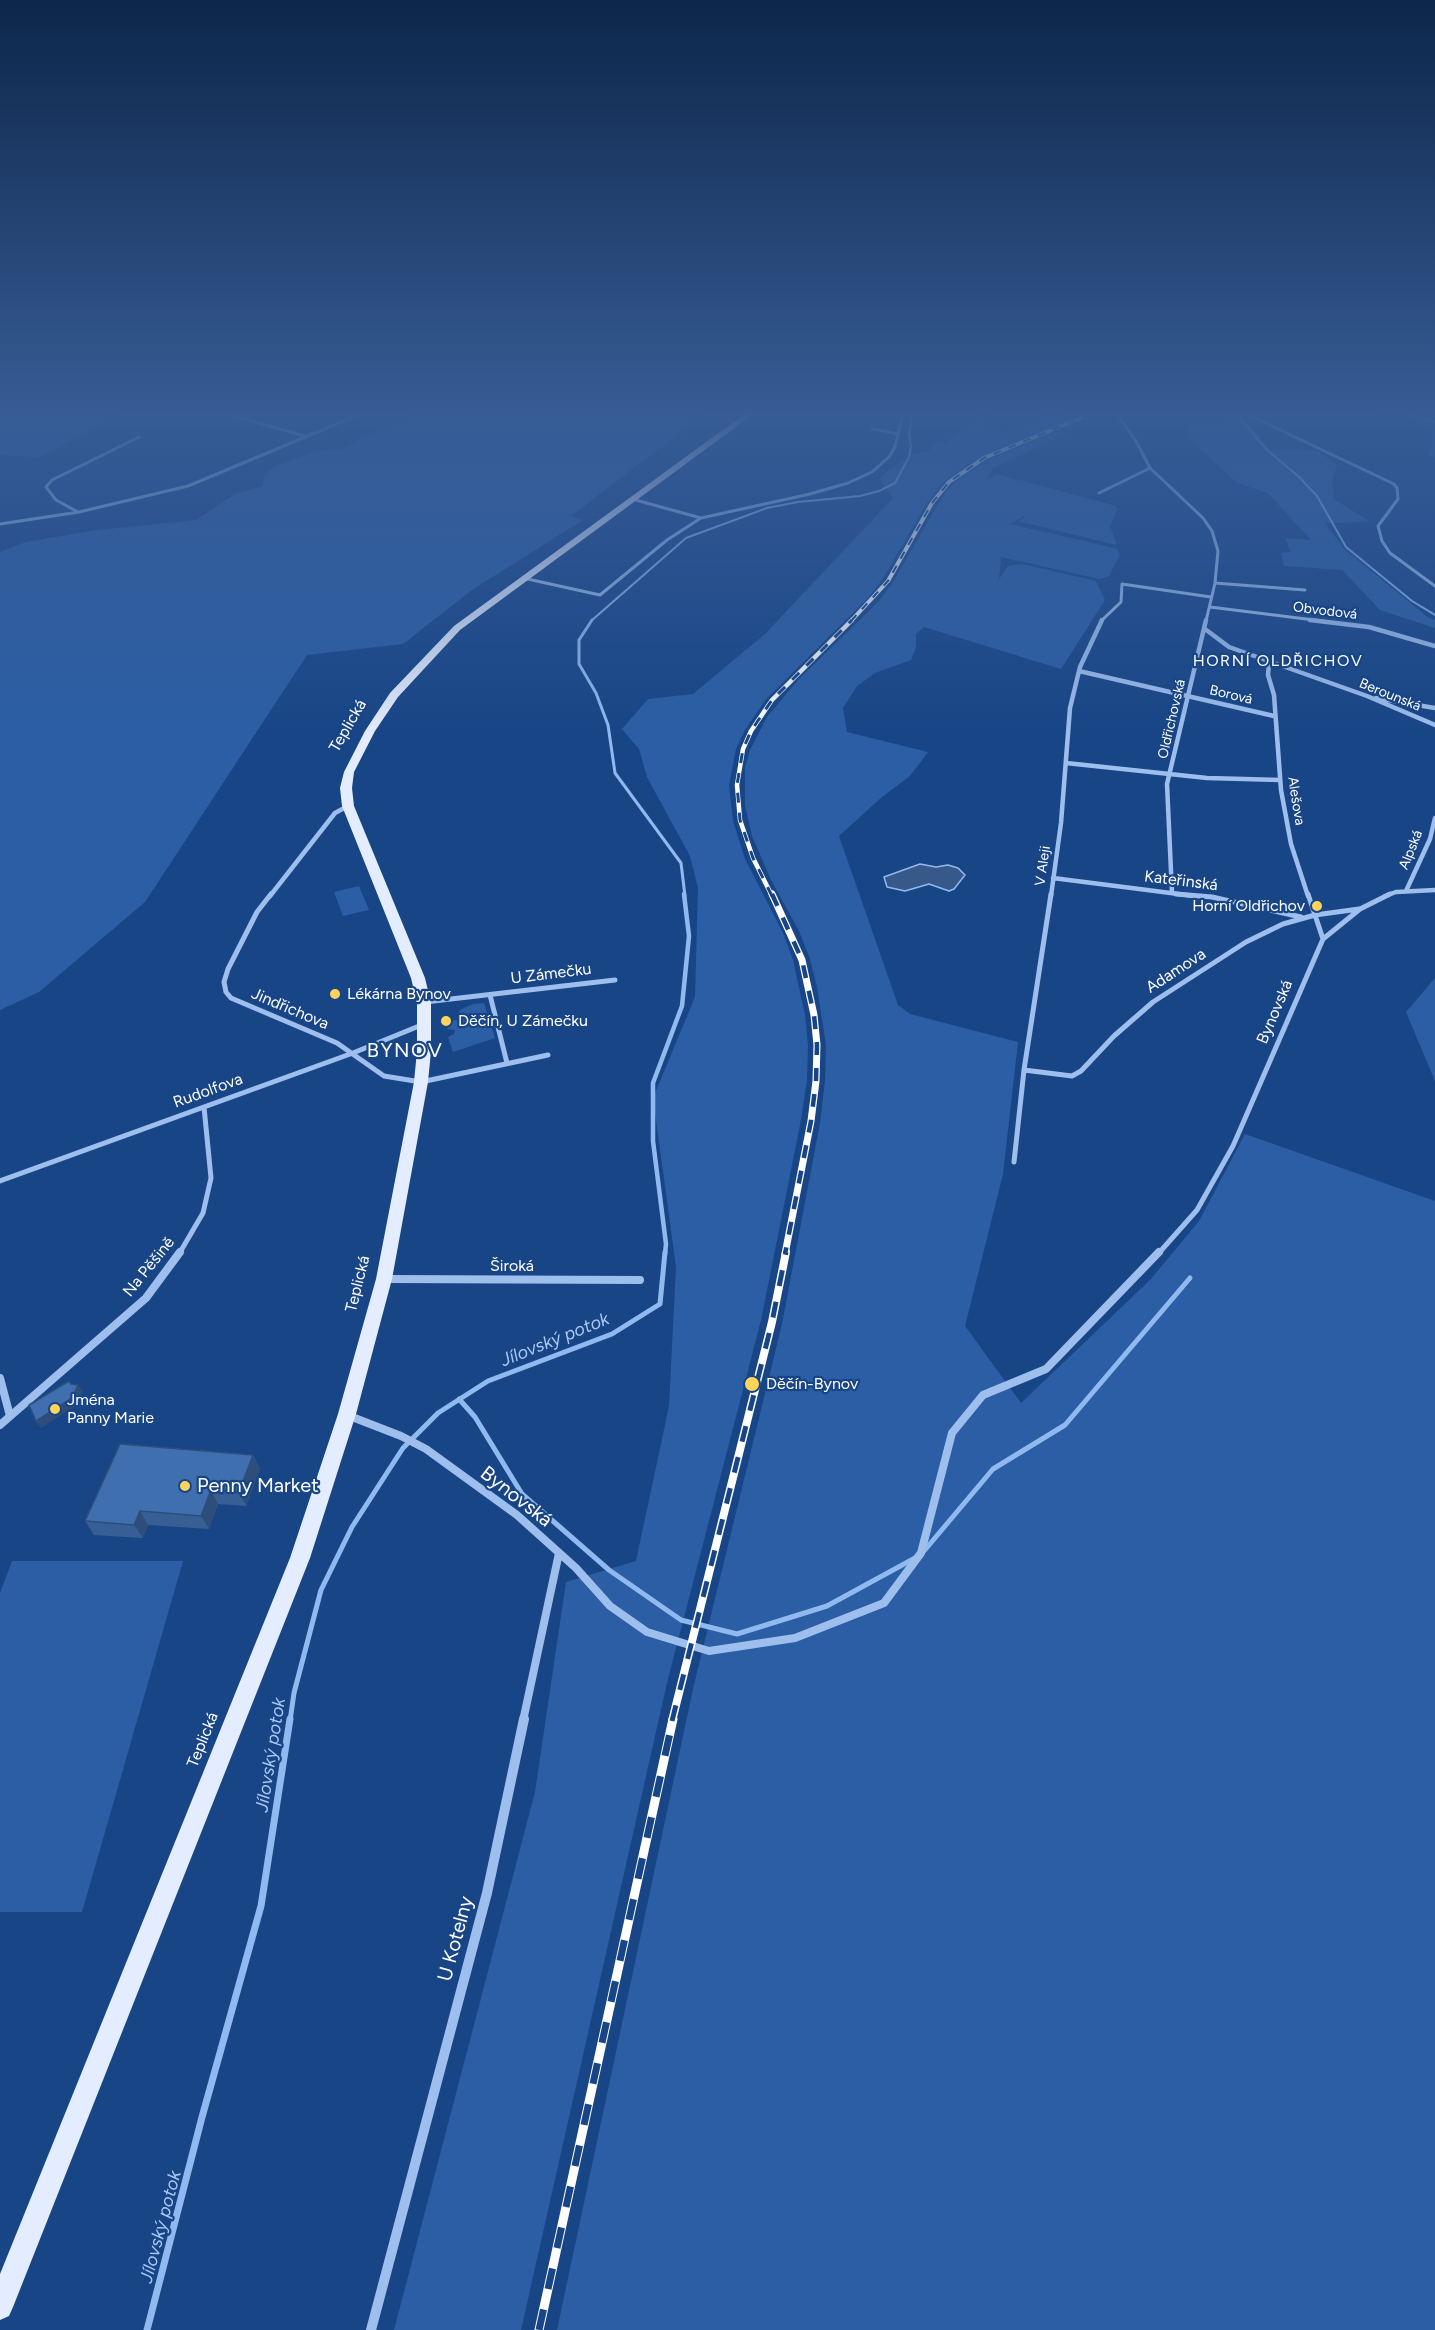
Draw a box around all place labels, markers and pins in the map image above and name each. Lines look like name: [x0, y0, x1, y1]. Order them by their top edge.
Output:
place label: Horní Oldřichov: [1192, 896, 1305, 916]
marker: Horní Oldřichov: [1310, 899, 1324, 913]
place label: Lékárna Bynov: [347, 984, 451, 1004]
marker: Lékárna Bynov: [328, 987, 342, 1001]
place label: Děčín, U Zámečku: [458, 1011, 588, 1031]
marker: Děčín, U Zámečku: [439, 1014, 453, 1028]
place label: Děčín-Bynov: [766, 1374, 858, 1394]
marker: Děčín-Bynov: [743, 1375, 761, 1393]
place label: Jména Panny Marie: [67, 1390, 154, 1428]
marker: Jména Panny Marie: [48, 1402, 62, 1416]
place label: Penny Market: [197, 1474, 319, 1498]
marker: Penny Market: [178, 1479, 192, 1493]

